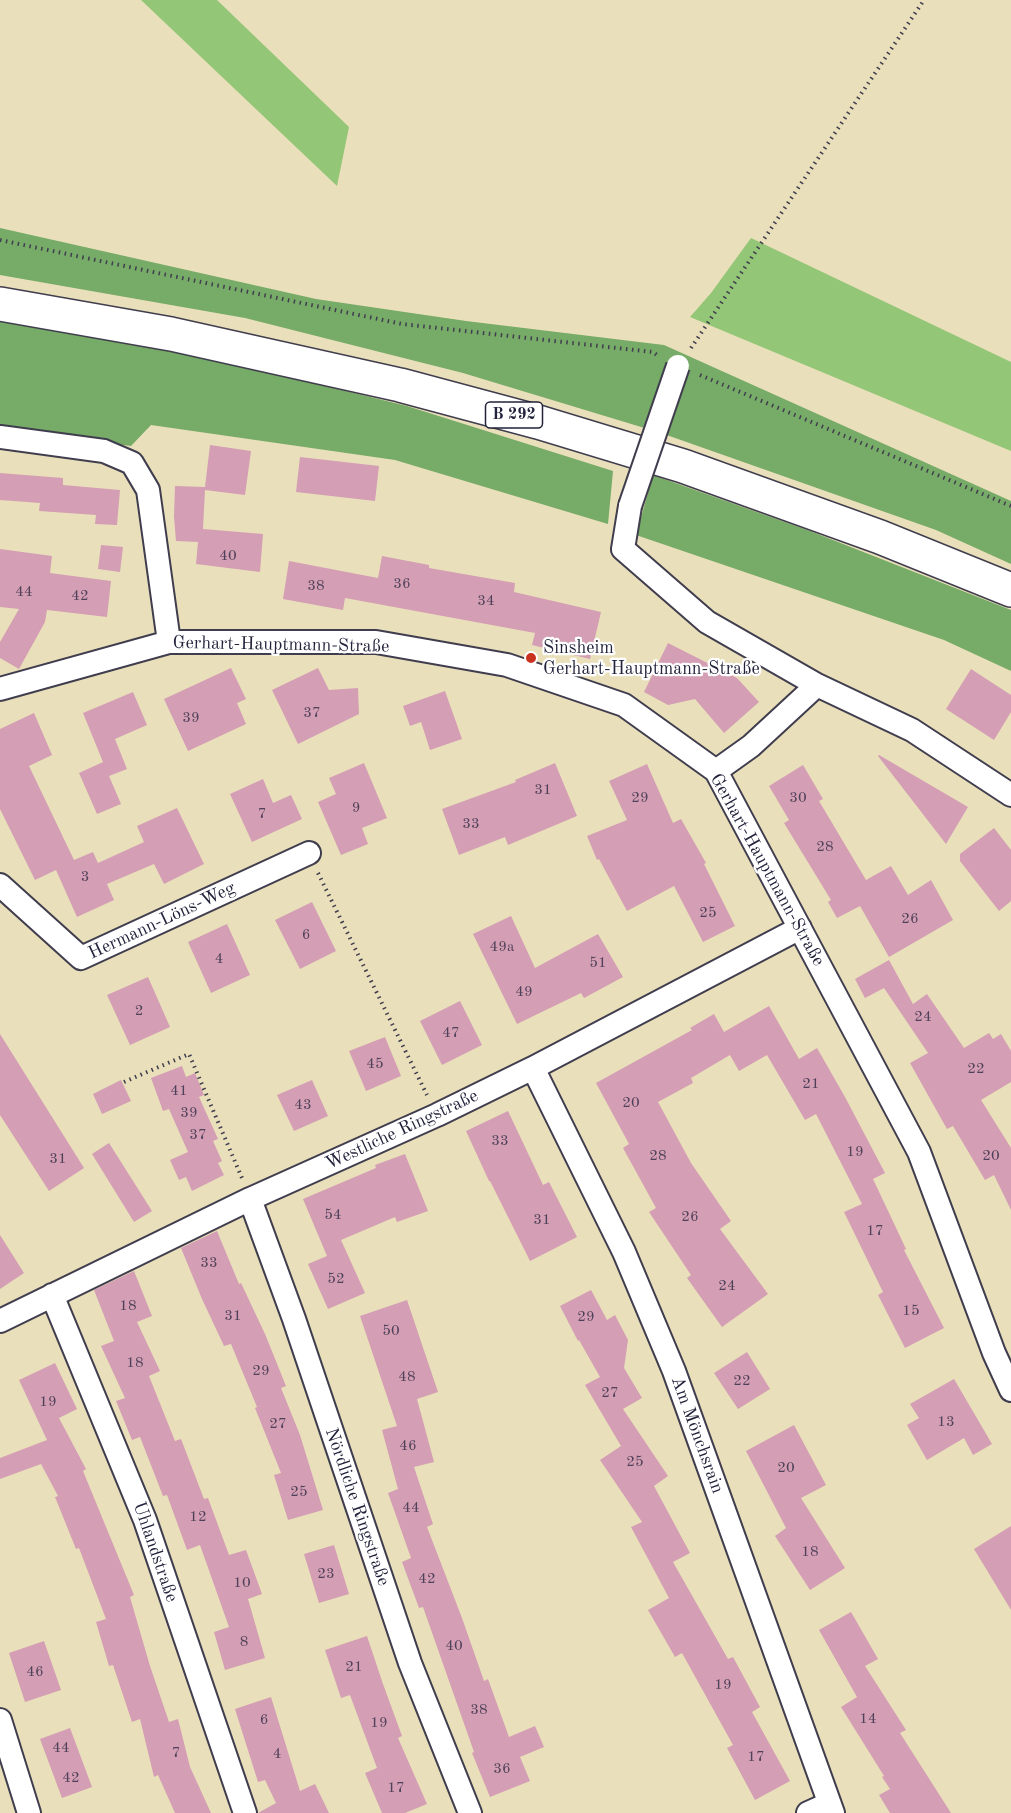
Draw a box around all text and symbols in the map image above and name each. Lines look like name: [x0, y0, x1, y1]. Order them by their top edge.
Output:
road number: B 292: [486, 402, 542, 428]
house number: 40: [219, 547, 237, 565]
house number: 36: [393, 575, 411, 593]
house number: 38: [307, 577, 325, 595]
house number: 44: [15, 583, 33, 601]
house number: 42: [71, 587, 89, 605]
house number: 34: [477, 592, 495, 610]
street label: Gerhart-Hauptmann-Straße: [172, 632, 390, 658]
place label: Sinsheim Gerhart-Hauptmann-Straße: [543, 637, 760, 680]
marker: Sinsheim Gerhart-Hauptmann-Straße: [524, 651, 538, 665]
house number: 37: [303, 704, 321, 722]
house number: 39: [182, 709, 200, 727]
street label: Gerhart-Hauptmann-Straße: [705, 770, 829, 970]
house number: 31: [534, 781, 552, 799]
house number: 29: [631, 789, 649, 807]
house number: 30: [789, 789, 807, 807]
house number: 9: [352, 799, 360, 817]
house number: 7: [258, 805, 266, 823]
house number: 33: [462, 815, 480, 833]
house number: 28: [816, 838, 834, 856]
house number: 3: [81, 868, 89, 886]
street label: Hermann-Löns-Weg: [85, 877, 239, 965]
house number: 25: [699, 904, 717, 922]
house number: 26: [901, 910, 919, 928]
house number: 6: [302, 926, 310, 944]
house number: 49a: [490, 938, 514, 956]
house number: 4: [215, 950, 223, 968]
house number: 51: [589, 954, 607, 972]
house number: 49: [515, 983, 533, 1001]
house number: 2: [135, 1002, 143, 1020]
house number: 24: [914, 1008, 932, 1026]
house number: 47: [442, 1024, 460, 1042]
house number: 45: [366, 1055, 384, 1073]
house number: 22: [967, 1060, 985, 1078]
house number: 21: [802, 1075, 820, 1093]
house number: 41: [170, 1082, 188, 1100]
street label: Westliche Ringstraße: [322, 1085, 482, 1175]
house number: 20: [622, 1094, 640, 1112]
house number: 43: [294, 1096, 312, 1114]
house number: 39: [180, 1104, 198, 1122]
house number: 37: [189, 1126, 207, 1144]
house number: 33: [491, 1132, 509, 1150]
house number: 19: [846, 1143, 864, 1161]
house number: 28: [649, 1147, 667, 1165]
house number: 20: [982, 1147, 1000, 1165]
house number: 31: [49, 1150, 67, 1168]
house number: 54: [324, 1206, 342, 1224]
house number: 26: [681, 1208, 699, 1226]
house number: 31: [533, 1211, 551, 1229]
house number: 17: [866, 1222, 884, 1240]
house number: 33: [200, 1254, 218, 1272]
house number: 52: [327, 1270, 345, 1288]
house number: 24: [718, 1277, 736, 1295]
house number: 18: [119, 1297, 137, 1315]
house number: 15: [902, 1302, 920, 1320]
house number: 31: [224, 1307, 242, 1325]
house number: 29: [577, 1308, 595, 1326]
house number: 50: [382, 1322, 400, 1340]
house number: 18: [126, 1354, 144, 1372]
house number: 29: [252, 1362, 270, 1380]
house number: 48: [398, 1368, 416, 1386]
house number: 22: [733, 1372, 751, 1390]
street label: Am Mönchsrain: [666, 1373, 728, 1497]
house number: 27: [601, 1384, 619, 1402]
house number: 19: [39, 1393, 57, 1411]
house number: 13: [937, 1413, 955, 1431]
house number: 27: [269, 1415, 287, 1433]
street label: Nördliche Ringstraße: [320, 1425, 394, 1589]
house number: 46: [399, 1437, 417, 1455]
house number: 25: [626, 1453, 644, 1471]
house number: 20: [777, 1459, 795, 1477]
house number: 25: [290, 1483, 308, 1501]
street label: Uhlandstraße: [128, 1499, 182, 1605]
house number: 44: [402, 1499, 420, 1517]
house number: 12: [189, 1508, 207, 1526]
house number: 18: [801, 1543, 819, 1561]
house number: 23: [317, 1565, 335, 1583]
house number: 42: [418, 1570, 436, 1588]
house number: 10: [233, 1574, 251, 1592]
house number: 8: [240, 1633, 248, 1651]
house number: 40: [445, 1637, 463, 1655]
house number: 21: [345, 1658, 363, 1676]
house number: 46: [26, 1663, 44, 1681]
house number: 19: [714, 1676, 732, 1694]
house number: 38: [470, 1701, 488, 1719]
house number: 14: [859, 1710, 877, 1728]
house number: 6: [260, 1711, 268, 1729]
house number: 19: [370, 1714, 388, 1732]
house number: 44: [52, 1739, 70, 1757]
house number: 7: [172, 1744, 180, 1762]
house number: 4: [273, 1745, 281, 1763]
house number: 17: [747, 1748, 765, 1766]
house number: 36: [493, 1760, 511, 1778]
house number: 42: [62, 1769, 80, 1787]
house number: 17: [387, 1779, 405, 1797]

